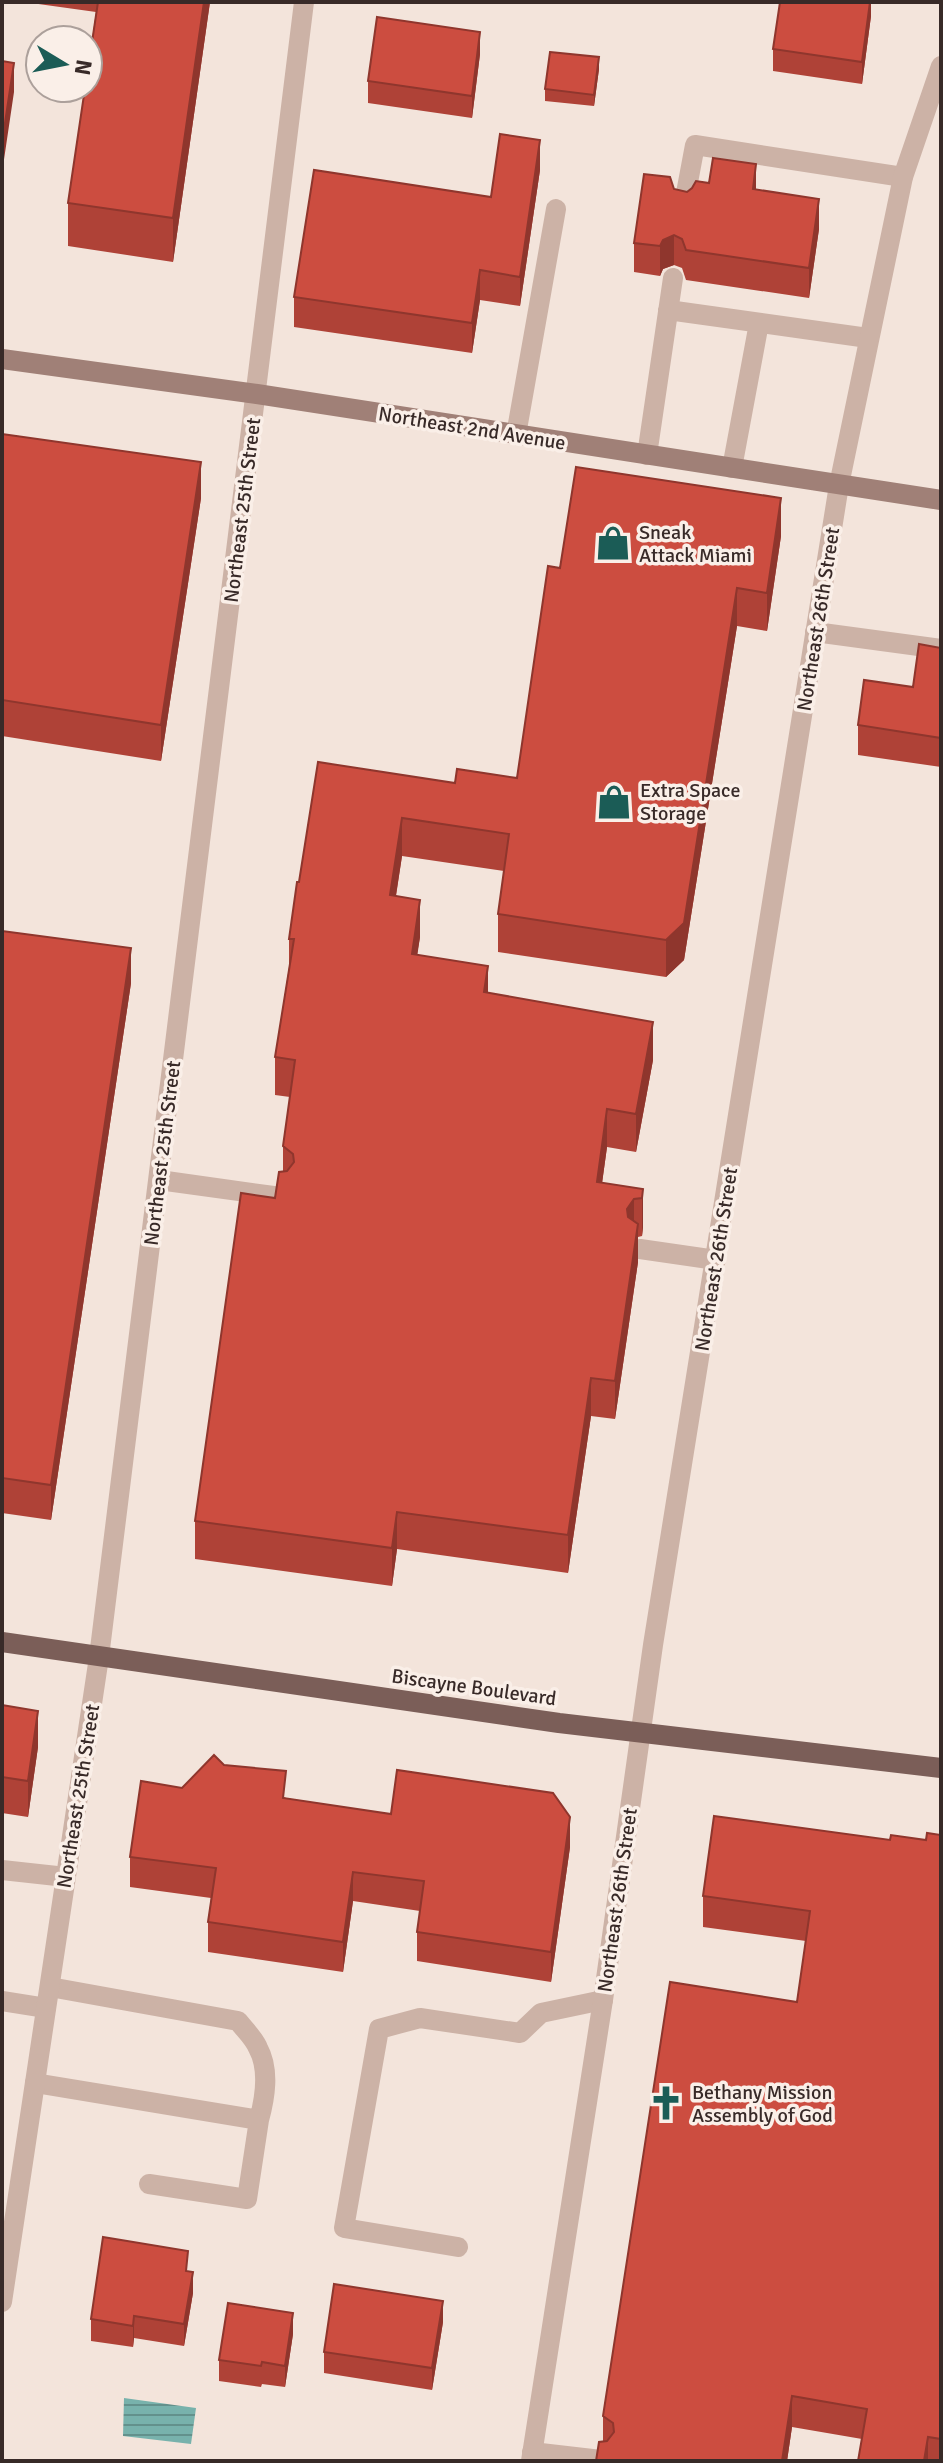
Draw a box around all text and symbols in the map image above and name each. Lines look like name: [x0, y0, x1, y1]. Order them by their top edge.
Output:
north arrow: [24, 24, 104, 104]
text: N: [69, 58, 98, 77]
street label: Northeast 2nd Avenue: [377, 401, 567, 456]
street label: Northeast 25th Street: [219, 416, 266, 604]
place label: Sneak Attack Miami: [639, 520, 752, 568]
shop icon: Sneak Attack Miami: [594, 524, 632, 562]
street label: Northeast 26th Street: [792, 525, 845, 713]
place label: Extra Space Storage: [640, 778, 740, 826]
shop icon: Extra Space Storage: [595, 783, 633, 821]
street label: Northeast 25th Street: [139, 1059, 186, 1247]
street label: Northeast 26th Street: [690, 1165, 743, 1353]
street label: Biscayne Boulevard: [390, 1664, 558, 1711]
street label: Northeast 25th Street: [52, 1702, 105, 1890]
street label: Northeast 26th Street: [592, 1806, 643, 1994]
place label: Bethany Mission Assembly of God: [692, 2080, 833, 2128]
church icon: Bethany Mission Assembly of God: [647, 2084, 685, 2122]

